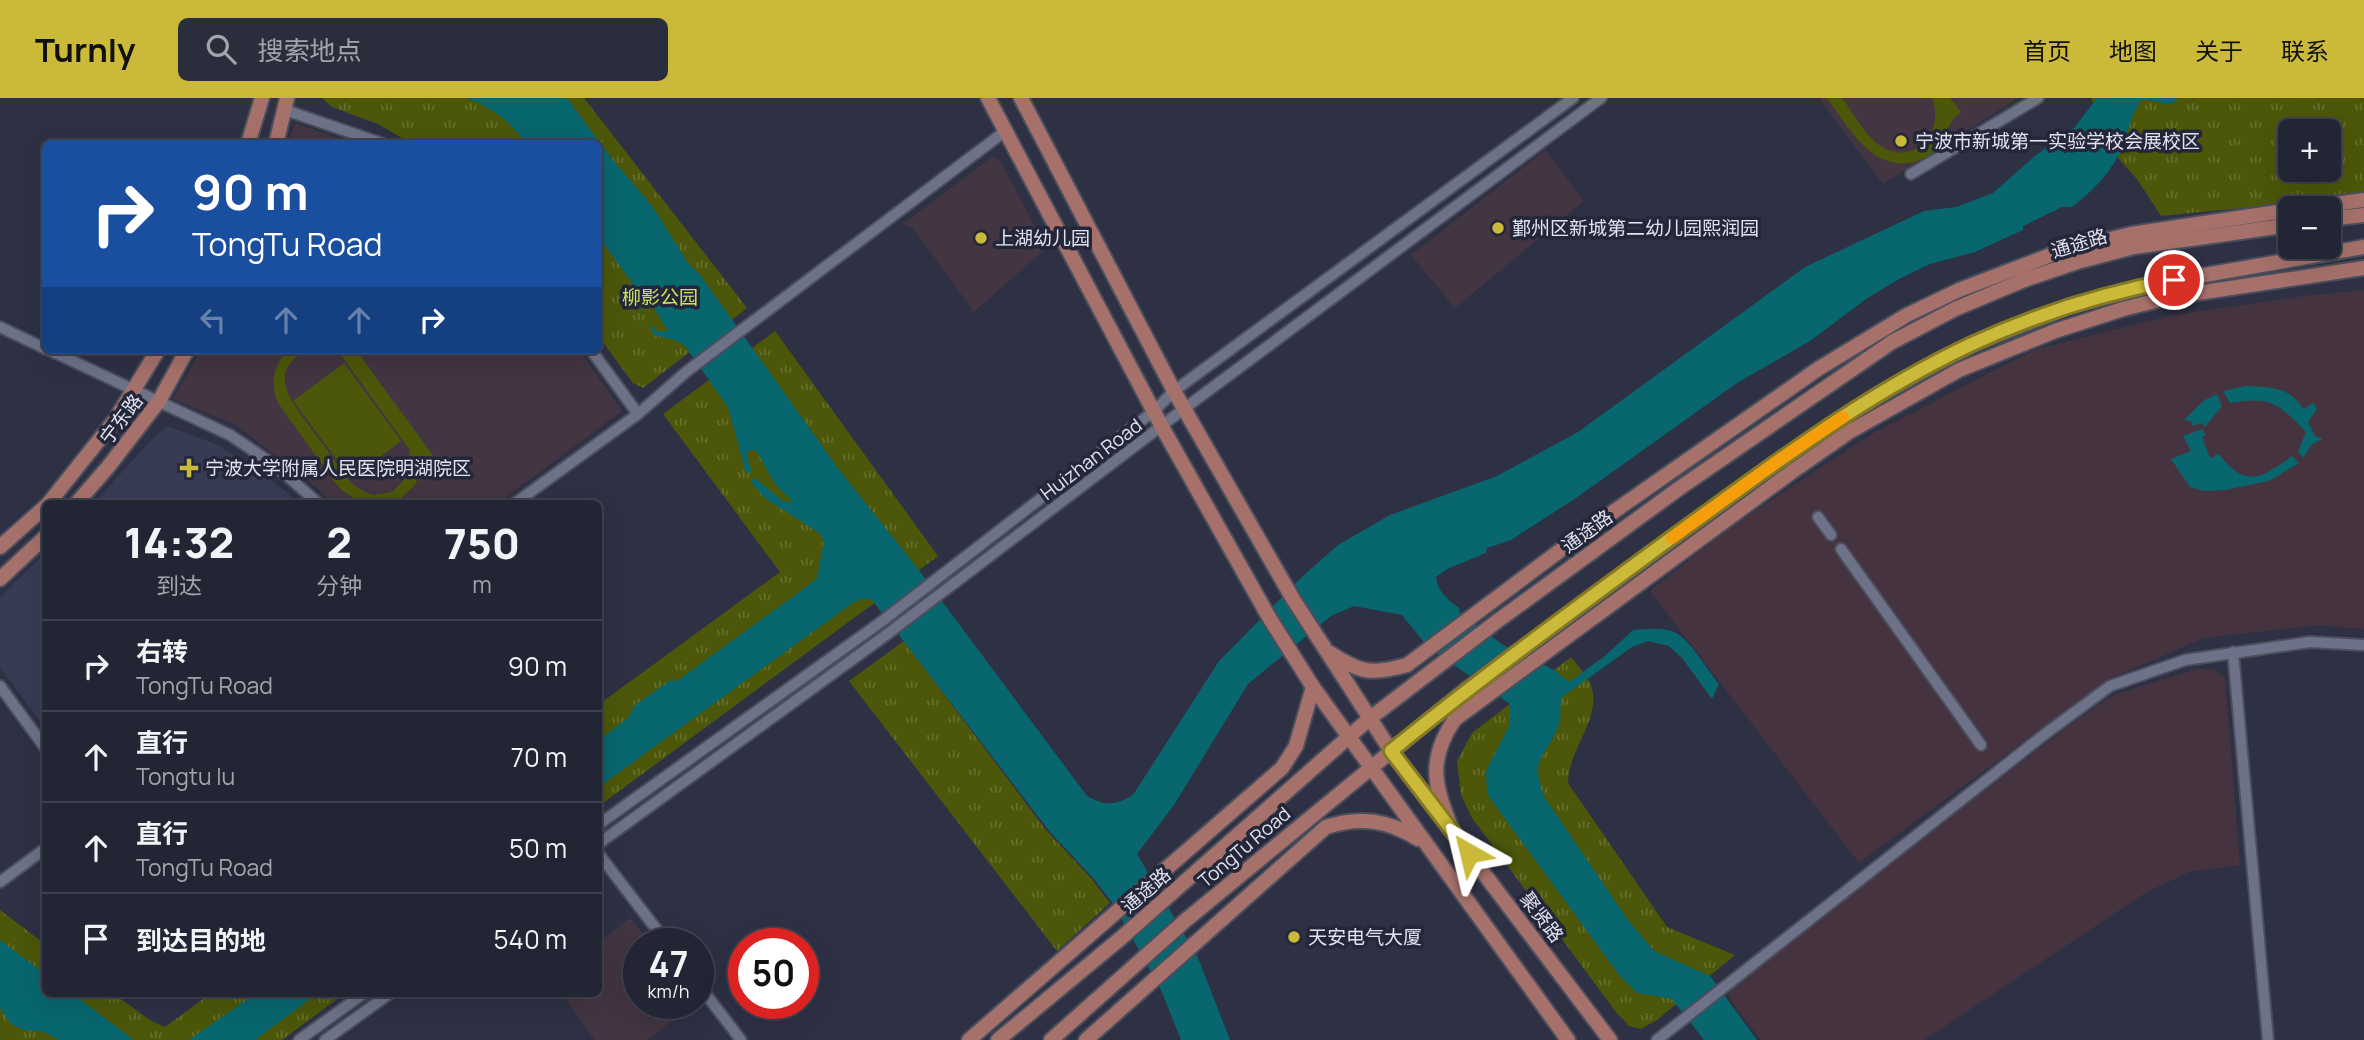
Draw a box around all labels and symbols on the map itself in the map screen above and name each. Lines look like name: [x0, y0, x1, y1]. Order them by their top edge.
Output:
place label: 宁波市新城第一实验学校会展校区: [1915, 128, 2200, 154]
marker: 宁波市新城第一实验学校会展校区: [1893, 133, 1909, 149]
place label: 鄞州区新城第二幼儿园熙润园: [1512, 215, 1759, 241]
marker: 鄞州区新城第二幼儿园熙润园: [1490, 220, 1506, 236]
street label: 通途路: [2048, 222, 2110, 264]
place label: 上湖幼儿园: [995, 225, 1090, 251]
marker: 上湖幼儿园: [973, 230, 989, 246]
pin: [2144, 250, 2204, 310]
park label: 柳影公园: [622, 284, 698, 310]
street label: 宁东路: [93, 388, 149, 450]
street label: Huizhan Road: [1035, 412, 1147, 506]
place label: 宁波大学附属人民医院明湖院区: [205, 455, 471, 481]
marker: 宁波大学附属人民医院明湖院区: [179, 458, 199, 478]
street label: 通途路: [1556, 504, 1618, 558]
street label: TongTu Road: [1192, 801, 1296, 893]
position arrow: [1432, 816, 1506, 890]
street label: 通途路: [1116, 861, 1176, 919]
street label: 聚贤路: [1514, 886, 1570, 948]
place label: 天安电气大厦: [1308, 924, 1422, 950]
speed limit sign: 50: [728, 928, 819, 1019]
marker: 天安电气大厦: [1286, 929, 1302, 945]

